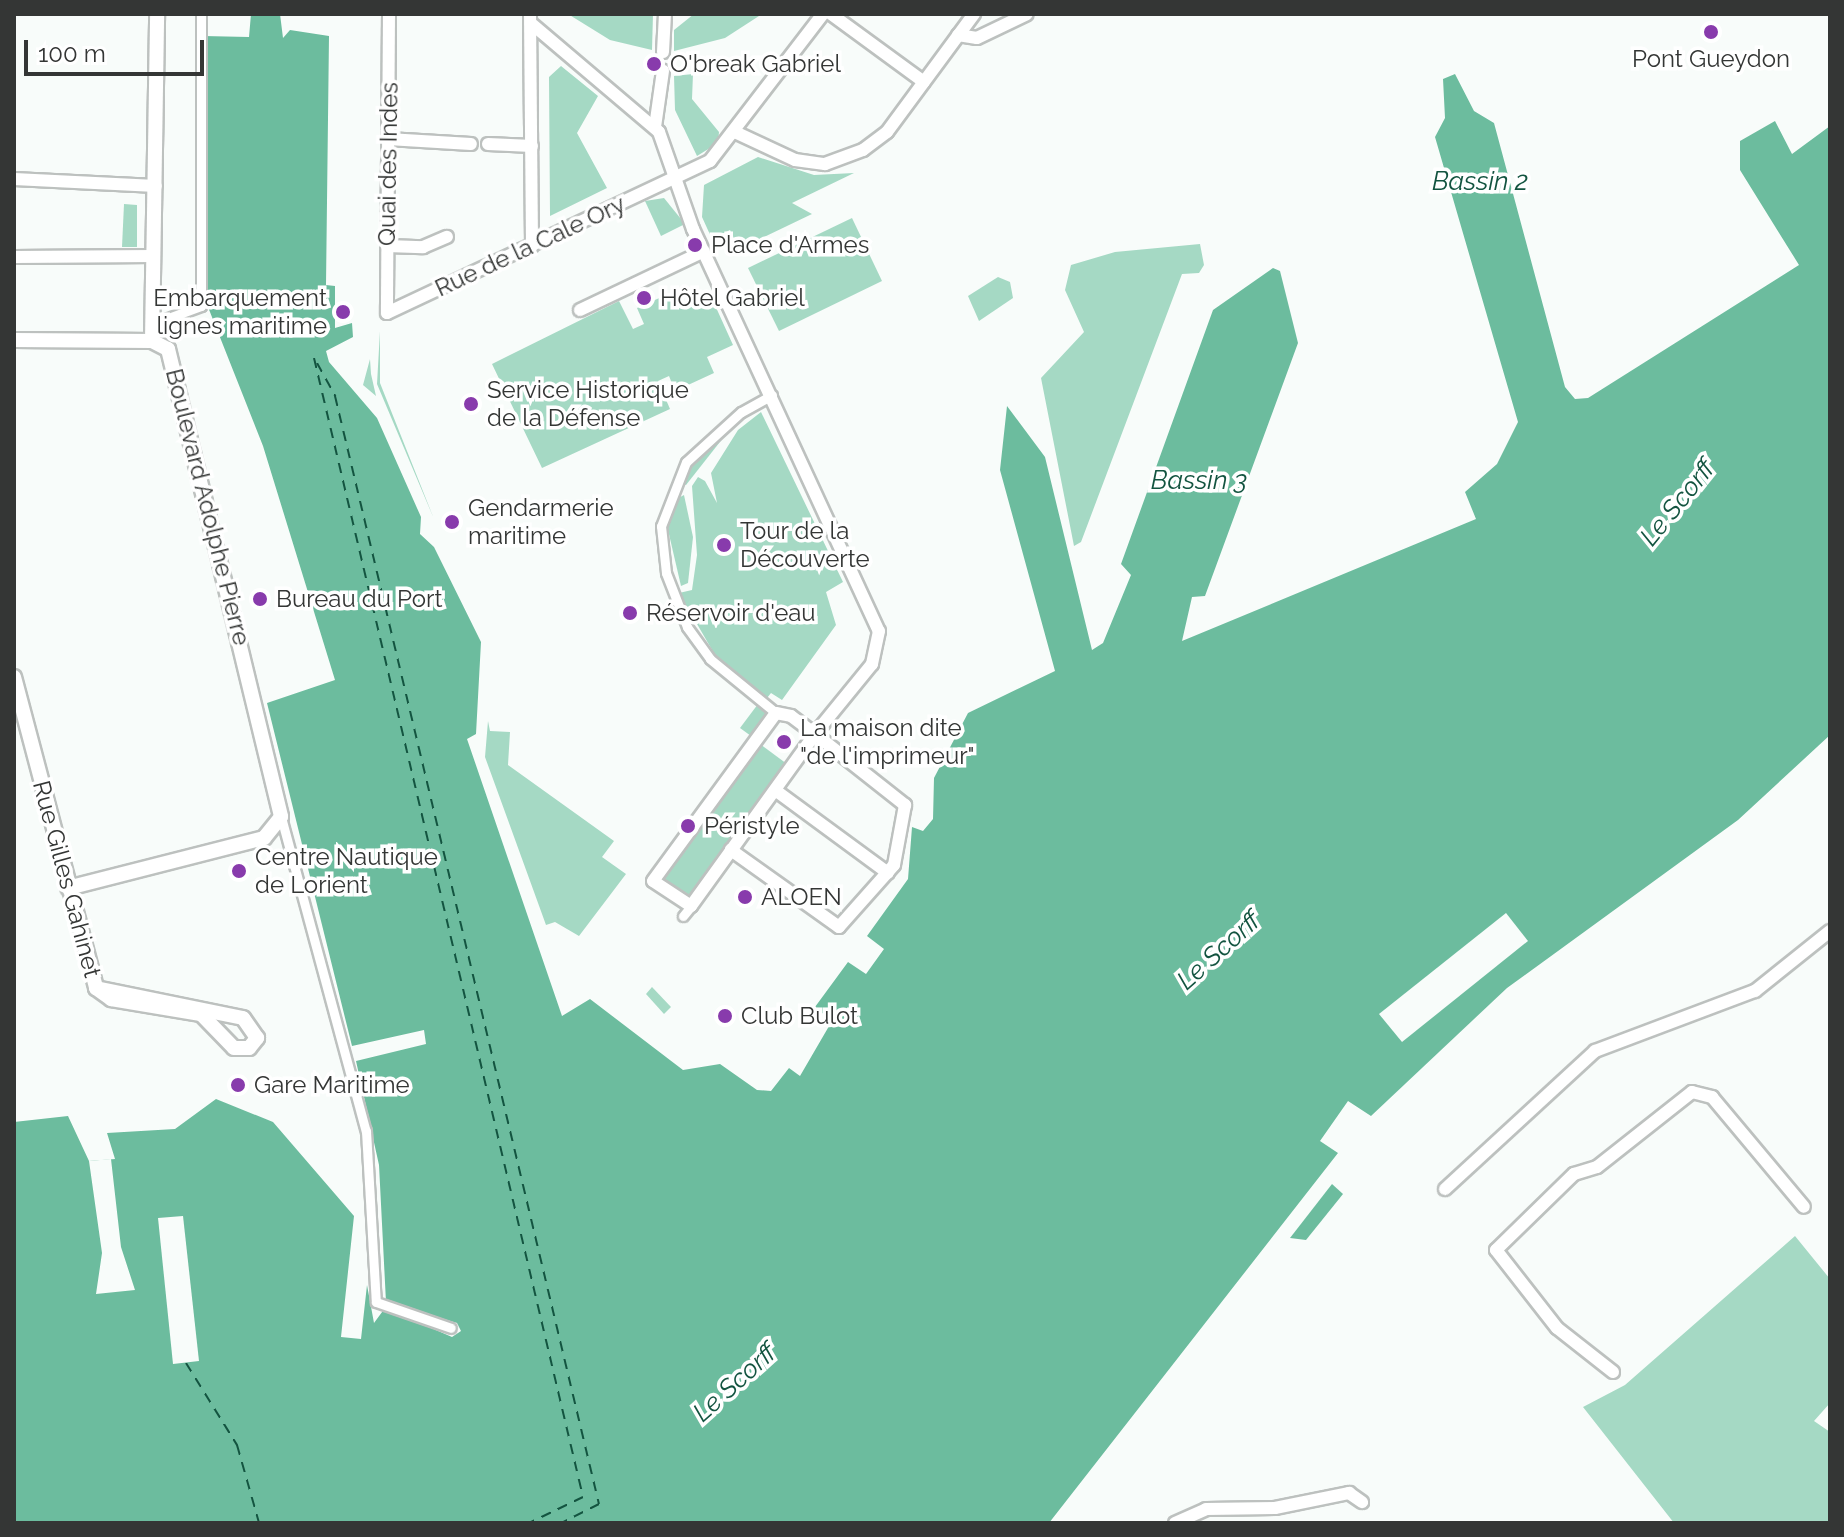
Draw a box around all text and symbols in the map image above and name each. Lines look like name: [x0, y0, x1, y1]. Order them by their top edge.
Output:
marker: Pont Gueydon: [1702, 23, 1720, 41]
scale bar: [28, 24, 208, 74]
text: 100 m: [38, 39, 106, 68]
place label: Pont Gueydon: [1632, 45, 1790, 73]
place label: O'break Gabriel: [670, 50, 841, 78]
marker: O'break Gabriel: [645, 55, 663, 73]
street label: Quai des Indes: [372, 82, 404, 246]
water label: Bassin 2: [1432, 166, 1528, 198]
street label: Rue de la Cale Ory: [430, 189, 630, 303]
place label: Place d'Armes: [711, 231, 869, 259]
marker: Place d'Armes: [686, 236, 704, 254]
place label: Embarquement lignes maritime: [153, 284, 327, 340]
place label: Hôtel Gabriel: [660, 284, 806, 312]
marker: Hôtel Gabriel: [635, 289, 653, 307]
marker: Embarquement lignes maritime: [334, 303, 352, 321]
street label: Boulevard Adolphe Pierre: [160, 365, 256, 649]
place label: Service Historique de la Défense: [487, 376, 689, 432]
marker: Service Historique de la Défense: [462, 395, 480, 413]
water label: Le Scorff: [1634, 454, 1722, 552]
water label: Bassin 3: [1151, 465, 1247, 497]
place label: Gendarmerie maritime: [468, 494, 614, 550]
marker: Gendarmerie maritime: [443, 513, 461, 531]
place label: Tour de la Découverte: [740, 517, 870, 573]
marker: Tour de la Découverte: [715, 536, 733, 554]
place label: Bureau du Port: [276, 585, 443, 613]
marker: Bureau du Port: [251, 590, 269, 608]
place label: Réservoir d'eau: [646, 599, 816, 627]
marker: Réservoir d'eau: [621, 604, 639, 622]
place label: La maison dite "de l'imprimeur": [800, 714, 975, 770]
marker: La maison dite "de l'imprimeur": [775, 733, 793, 751]
street label: Rue Gilles Gahinet: [27, 777, 107, 981]
place label: Péristyle: [704, 812, 800, 840]
marker: Péristyle: [679, 817, 697, 835]
place label: Centre Nautique de Lorient: [255, 843, 438, 899]
marker: Centre Nautique de Lorient: [230, 862, 248, 880]
place label: ALOEN: [761, 883, 842, 911]
marker: ALOEN: [736, 888, 754, 906]
water label: Le Scorff: [1171, 905, 1267, 997]
place label: Club Bulot: [741, 1002, 858, 1030]
marker: Club Bulot: [716, 1007, 734, 1025]
place label: Gare Maritime: [254, 1071, 410, 1099]
marker: Gare Maritime: [229, 1076, 247, 1094]
water label: Le Scorff: [687, 1337, 783, 1429]

